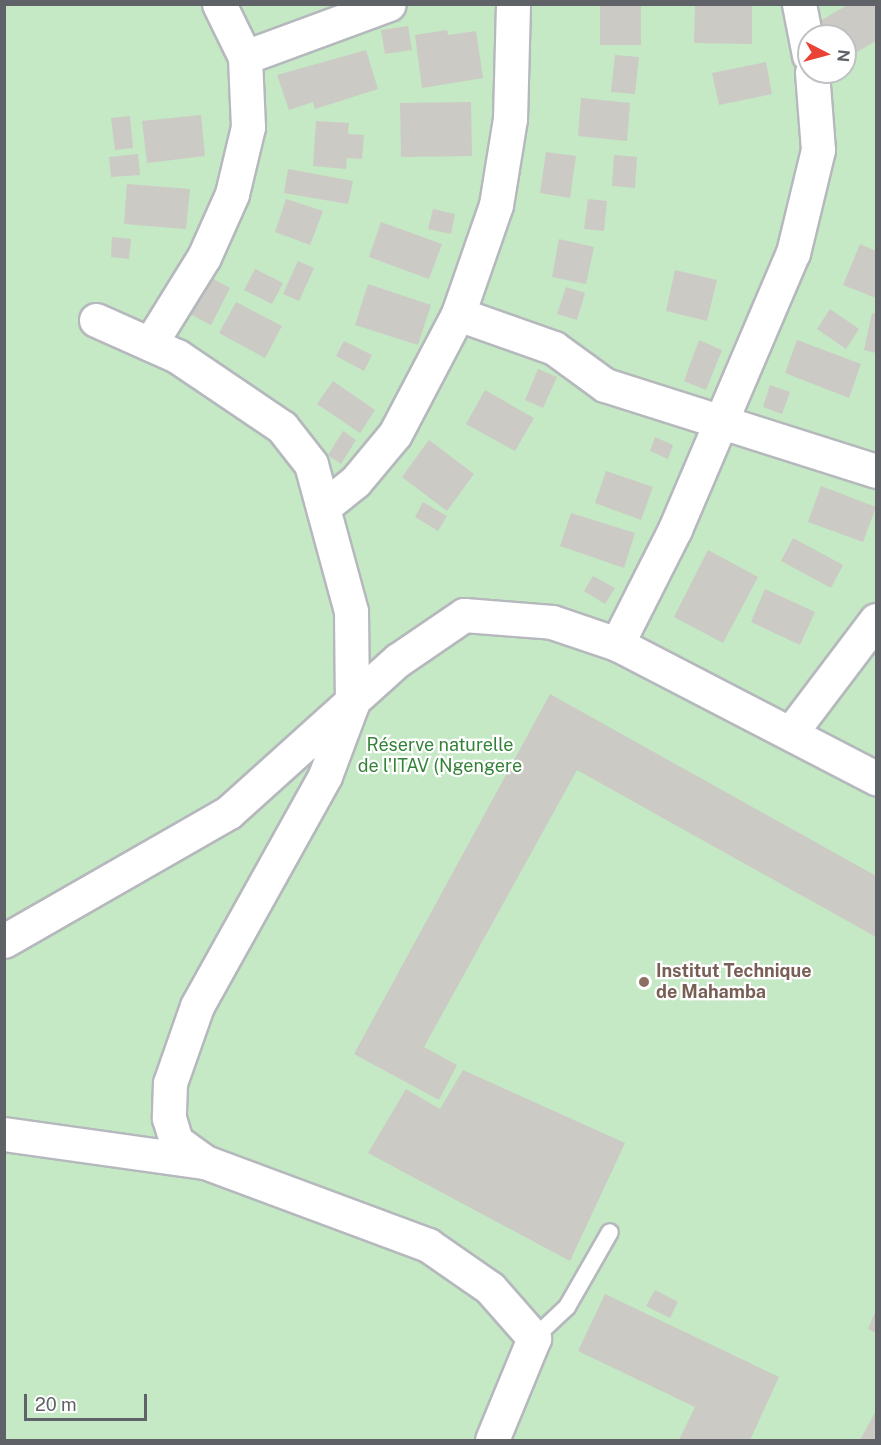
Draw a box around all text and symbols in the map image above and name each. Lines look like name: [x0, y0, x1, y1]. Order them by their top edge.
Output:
north arrow: [797, 24, 857, 84]
text: N: [833, 49, 854, 63]
park label: Réserve naturelle de l'ITAV (Ngengere: [358, 735, 522, 777]
place label: Institut Technique de Mahamba: [656, 961, 812, 1004]
marker: Institut Technique de Mahamba: [637, 975, 651, 989]
scale bar: [27, 1382, 150, 1420]
text: 20 m: [35, 1394, 77, 1415]

